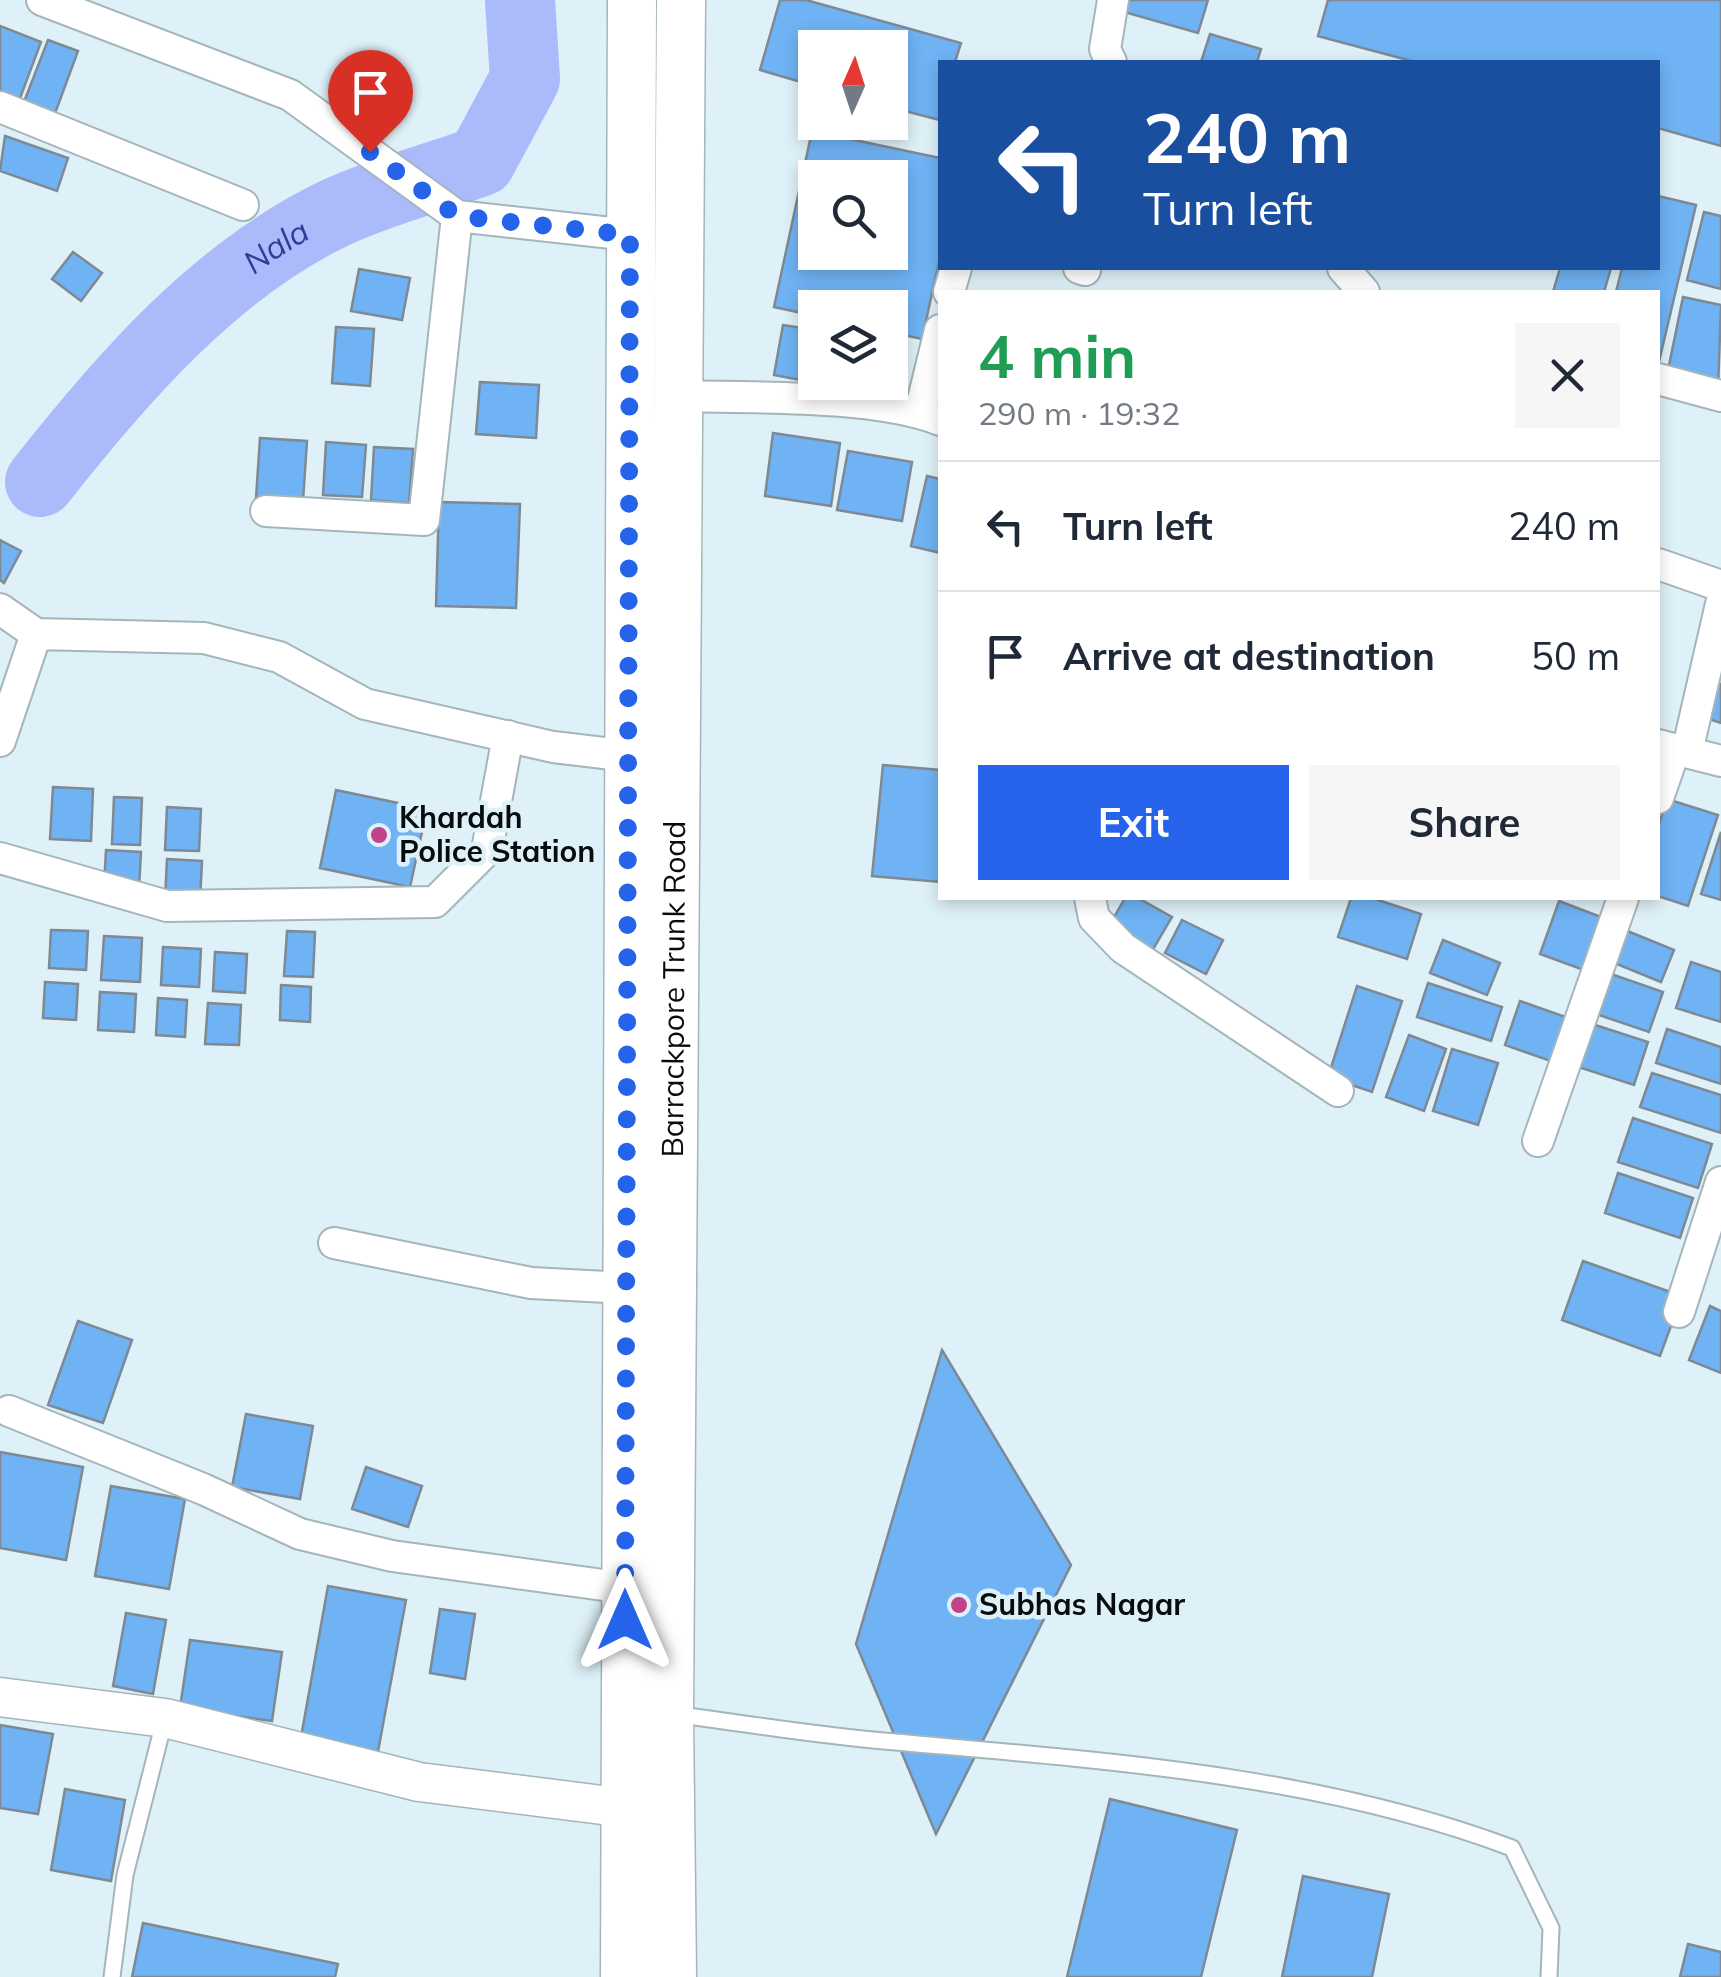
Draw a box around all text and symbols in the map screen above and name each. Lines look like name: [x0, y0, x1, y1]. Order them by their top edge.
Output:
north arrow: [798, 30, 908, 140]
map controls: [798, 30, 908, 400]
pin: [328, 50, 413, 153]
icon: arrive: [343, 65, 398, 120]
text: 240 m: [1143, 93, 1351, 181]
icon: left: [978, 100, 1108, 230]
button: search: [798, 160, 908, 270]
text: Turn left: [1143, 180, 1312, 236]
water label: Nala: [235, 210, 315, 282]
button: layers: [798, 290, 908, 400]
text: 4 min: [978, 318, 1136, 393]
button: close: [1515, 323, 1620, 428]
text: 290 m · 19:32: [978, 393, 1180, 433]
icon: left: [978, 499, 1033, 554]
text: Turn left: [1063, 502, 1213, 550]
text: 240 m: [1508, 502, 1620, 550]
icon: arrive: [978, 629, 1033, 684]
text: Arrive at destination: [1063, 632, 1435, 680]
text: 50 m: [1531, 632, 1620, 680]
button: Exit: [978, 765, 1289, 880]
button: Share: [1309, 765, 1620, 880]
place label: Khardah Police Station: [399, 798, 595, 870]
street label: Barrackpore Trunk Road: [653, 820, 693, 1158]
marker: Khardah Police Station: [368, 824, 390, 846]
position arrow: [573, 1568, 677, 1672]
place label: Subhas Nagar: [979, 1585, 1185, 1623]
marker: Subhas Nagar: [948, 1594, 970, 1616]

